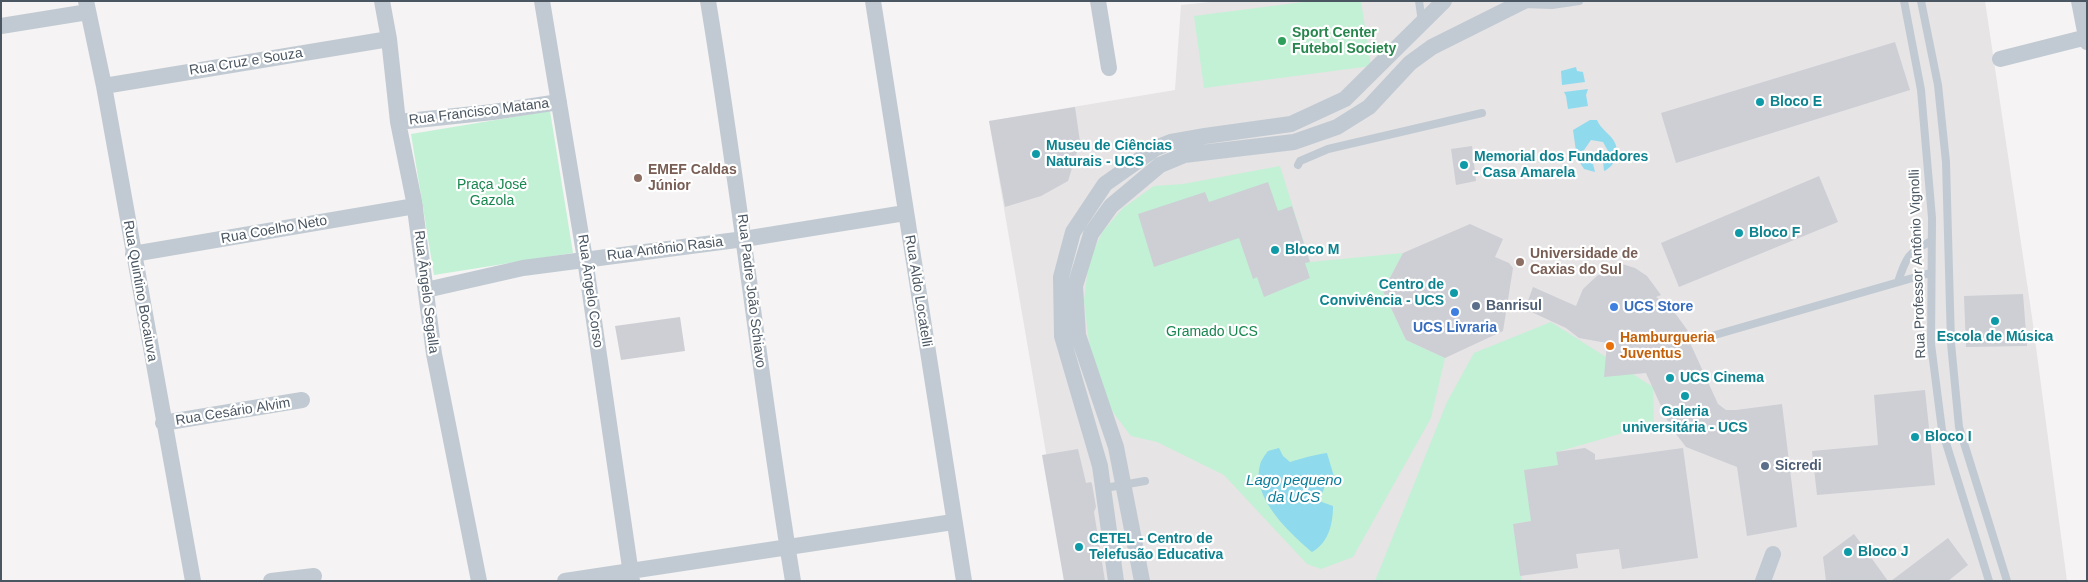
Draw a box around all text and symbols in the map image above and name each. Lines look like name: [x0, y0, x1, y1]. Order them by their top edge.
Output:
place label: Sport Center Futebol Society: [1292, 25, 1396, 58]
marker: Sport Center Futebol Society: [1276, 35, 1288, 47]
street label: Rua Cruz e Souza: [188, 45, 304, 79]
place label: Bloco E: [1770, 94, 1822, 110]
street label: Rua Francisco Matana: [408, 95, 550, 129]
marker: Bloco E: [1754, 96, 1766, 108]
place label: Museu de Ciências Naturais - UCS: [1046, 138, 1172, 170]
marker: Museu de Ciências Naturais - UCS: [1030, 148, 1042, 160]
place label: Memorial dos Fundadores - Casa Amarela: [1474, 149, 1648, 182]
marker: Memorial dos Fundadores - Casa Amarela: [1458, 159, 1470, 171]
place label: EMEF Caldas Júnior: [648, 162, 737, 194]
street label: Rua Professor Antônio Vignolli: [1906, 169, 1930, 359]
marker: EMEF Caldas Júnior: [632, 172, 644, 184]
park label: Praça José Gazola: [457, 177, 527, 210]
street label: Rua Coelho Neto: [220, 212, 328, 248]
street label: Rua Padre João Schiavo: [733, 213, 769, 369]
street label: Rua Quintino Bocaiuva: [119, 219, 161, 363]
place label: Bloco F: [1749, 225, 1800, 241]
marker: Bloco F: [1733, 227, 1745, 239]
street label: Rua Ângelo Segalla: [410, 230, 442, 354]
street label: Rua Ângelo Corso: [574, 233, 606, 349]
street label: Rua Antônio Rasia: [606, 234, 724, 264]
street label: Rua Aldo Locatelli: [901, 234, 935, 348]
place label: Bloco M: [1285, 242, 1339, 258]
marker: Bloco M: [1269, 244, 1281, 256]
place label: Universidade de Caxias do Sul: [1530, 246, 1638, 278]
marker: Universidade de Caxias do Sul: [1514, 256, 1526, 268]
place label: Centro de Convivência - UCS: [1320, 277, 1444, 310]
marker: Centro de Convivência - UCS: [1448, 287, 1460, 299]
place label: Banrisul: [1486, 298, 1542, 314]
place label: UCS Store: [1624, 299, 1693, 315]
marker: Banrisul: [1470, 300, 1482, 312]
marker: UCS Store: [1608, 301, 1620, 313]
marker: UCS Livraria: [1449, 306, 1461, 318]
marker: Escola de Música: [1989, 315, 2001, 327]
place label: UCS Livraria: [1413, 320, 1497, 336]
park label: Gramado UCS: [1166, 324, 1258, 340]
place label: Escola de Música: [1937, 329, 2053, 345]
place label: Hamburgueria Juventus: [1620, 330, 1715, 362]
marker: Hamburgueria Juventus: [1604, 340, 1616, 352]
place label: UCS Cinema: [1680, 370, 1764, 386]
marker: UCS Cinema: [1664, 372, 1676, 384]
marker: Galeria universitária - UCS: [1679, 390, 1691, 402]
street label: Rua Cesário Alvim: [174, 395, 292, 429]
place label: Galeria universitária - UCS: [1622, 404, 1748, 437]
place label: Bloco I: [1925, 429, 1972, 445]
marker: Bloco I: [1909, 431, 1921, 443]
place label: Sicredi: [1775, 458, 1822, 474]
marker: Sicredi: [1759, 460, 1771, 472]
water label: Lago pequeno da UCS: [1246, 472, 1342, 507]
place label: CETEL - Centro de Telefusão Educativa: [1089, 531, 1223, 564]
marker: CETEL - Centro de Telefusão Educativa: [1073, 541, 1085, 553]
place label: Bloco J: [1858, 544, 1909, 560]
marker: Bloco J: [1842, 546, 1854, 558]

